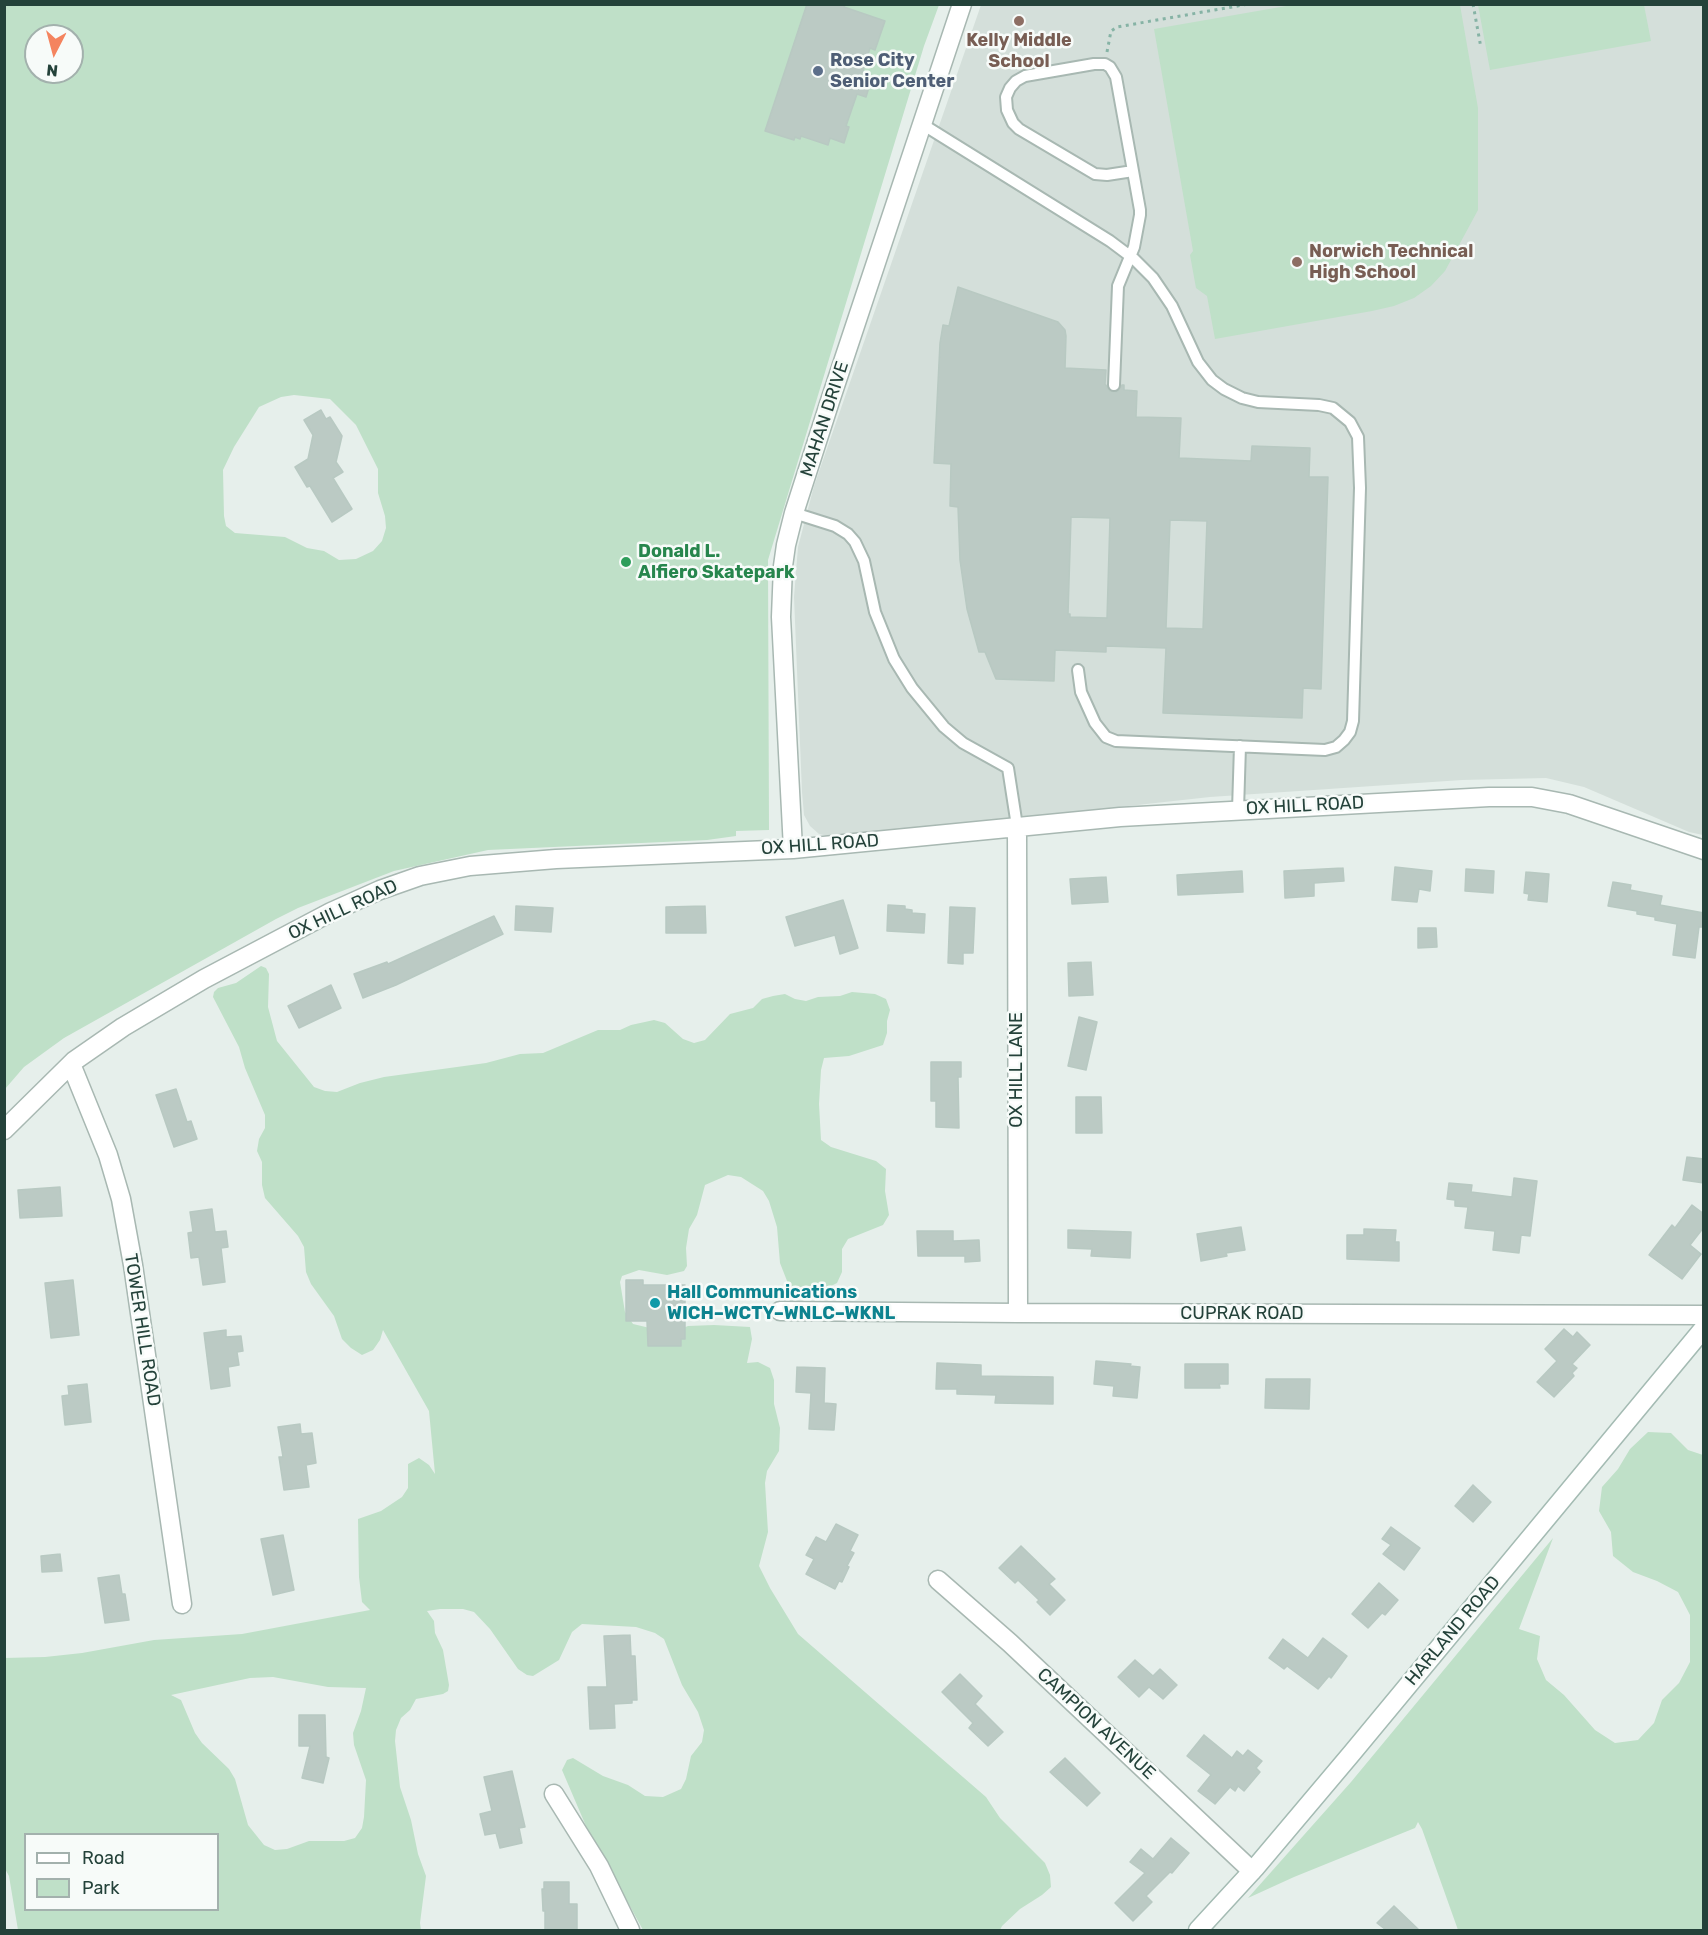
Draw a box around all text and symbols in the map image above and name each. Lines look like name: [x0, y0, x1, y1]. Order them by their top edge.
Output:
marker: Kelly Middle School: [1012, 14, 1026, 28]
north arrow: [24, 24, 84, 84]
place label: Kelly Middle School: [966, 30, 1072, 72]
place label: Rose City Senior Center: [830, 50, 954, 92]
text: N: [46, 60, 59, 80]
marker: Rose City Senior Center: [811, 64, 825, 78]
place label: Norwich Technical High School: [1309, 241, 1473, 284]
marker: Norwich Technical High School: [1290, 255, 1304, 269]
street label: MAHAN DRIVE: [796, 359, 854, 479]
place label: Donald L. Alfiero Skatepark: [638, 541, 794, 584]
marker: Donald L. Alfiero Skatepark: [619, 555, 633, 569]
street label: OX HILL ROAD: [1245, 792, 1365, 820]
street label: OX HILL ROAD: [760, 830, 880, 860]
street label: OX HILL ROAD: [285, 875, 401, 945]
street label: OX HILL LANE: [1006, 1012, 1028, 1128]
street label: TOWER HILL ROAD: [119, 1252, 165, 1408]
place label: Hall Communications WICH–WCTY–WNLC–WKNL: [667, 1282, 895, 1324]
marker: Hall Communications WICH–WCTY–WNLC–WKNL: [648, 1296, 662, 1310]
street label: CUPRAK ROAD: [1180, 1303, 1304, 1325]
street label: HARLAND ROAD: [1401, 1572, 1505, 1690]
street label: CAMPION AVENUE: [1032, 1664, 1160, 1784]
legend: [24, 1833, 219, 1911]
text: Road: [82, 1847, 125, 1869]
text: Park: [82, 1877, 119, 1899]

